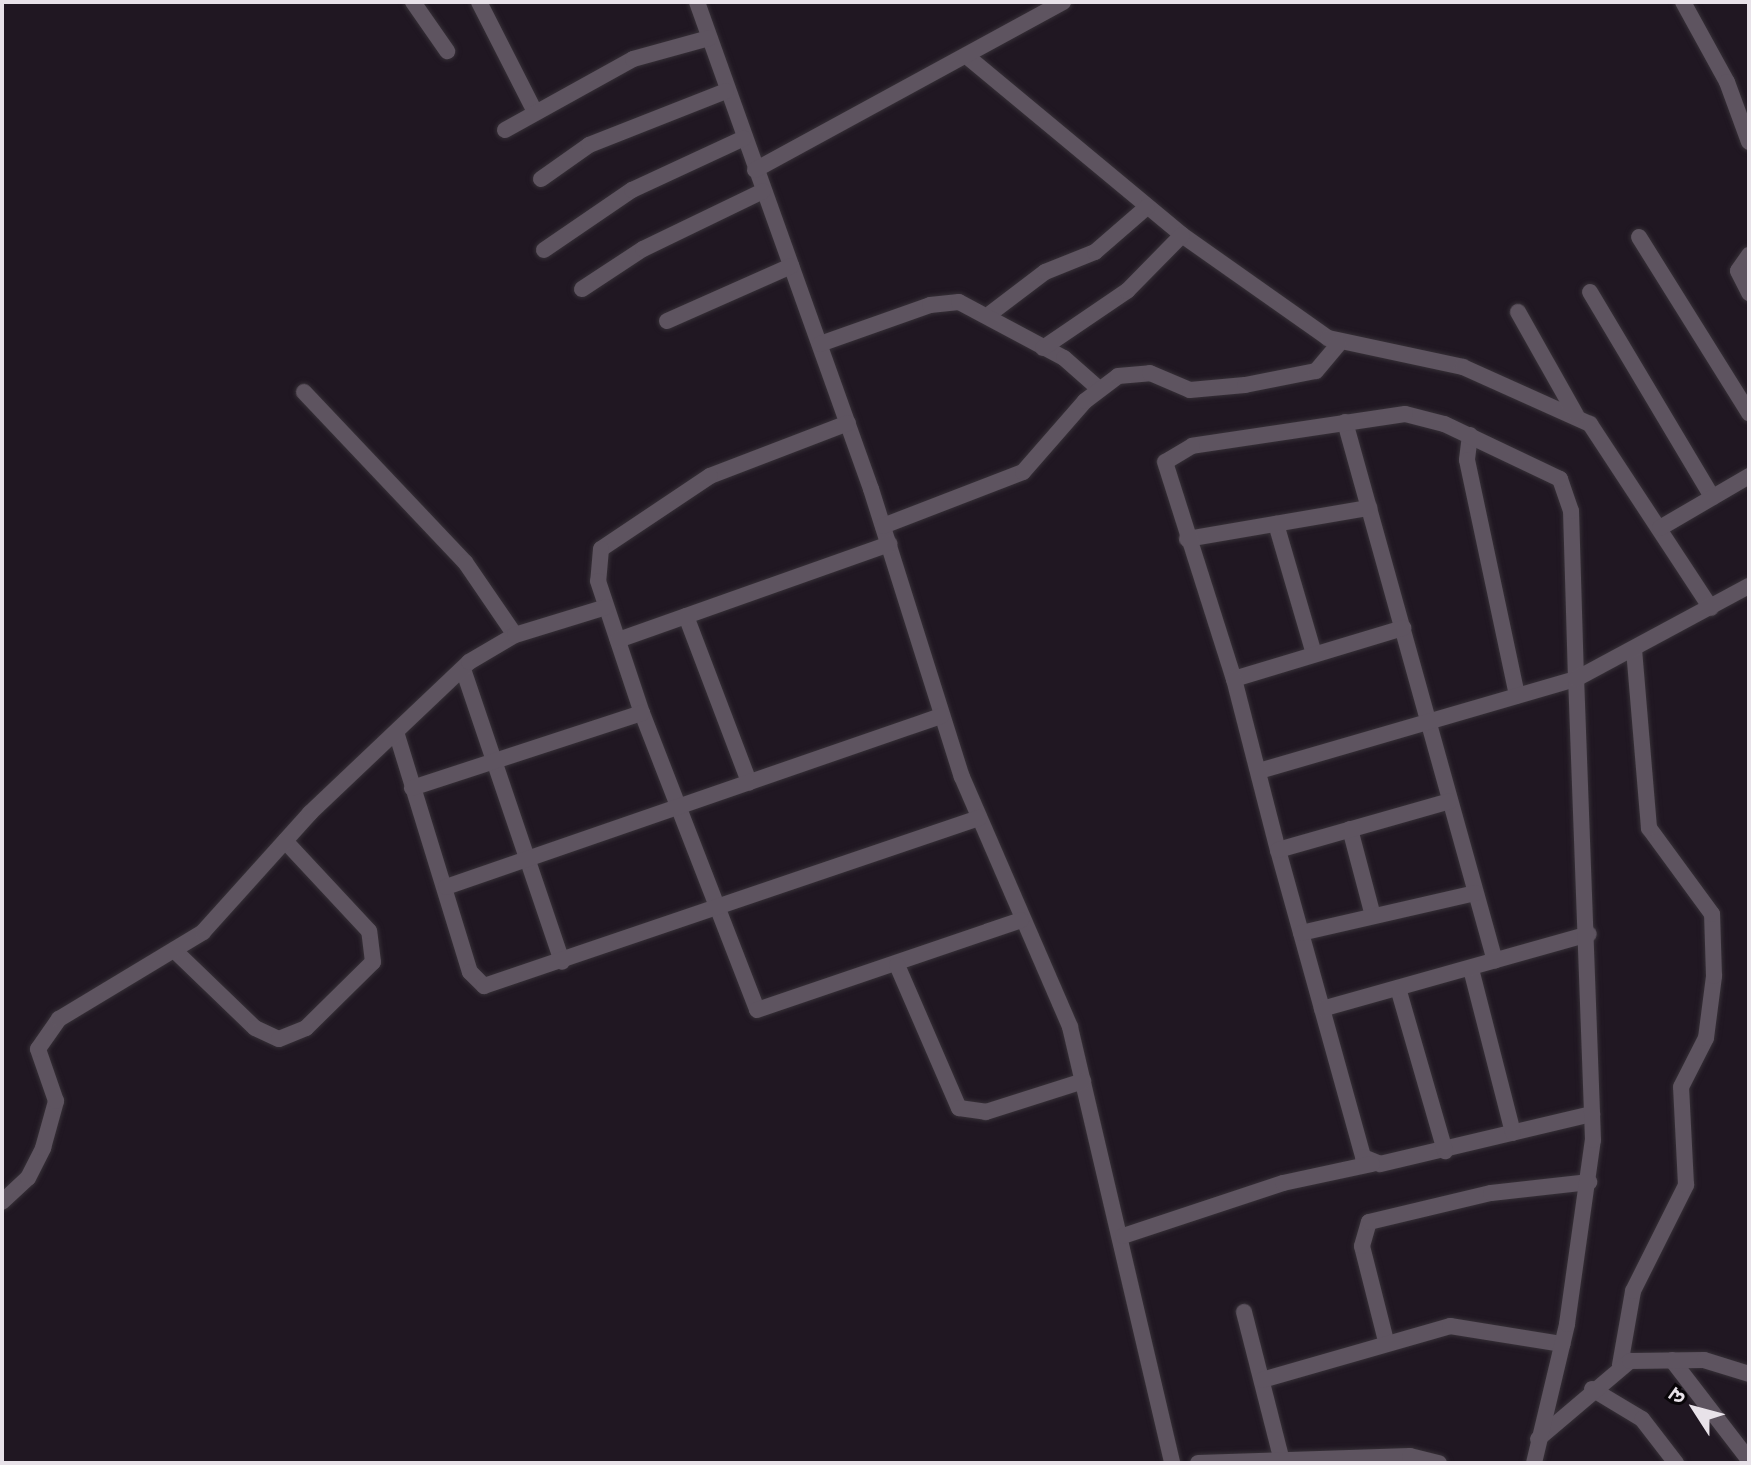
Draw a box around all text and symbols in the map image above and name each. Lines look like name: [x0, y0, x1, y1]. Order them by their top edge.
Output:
north arrow: [1655, 1369, 1735, 1449]
text: उ: [1661, 1382, 1690, 1408]

